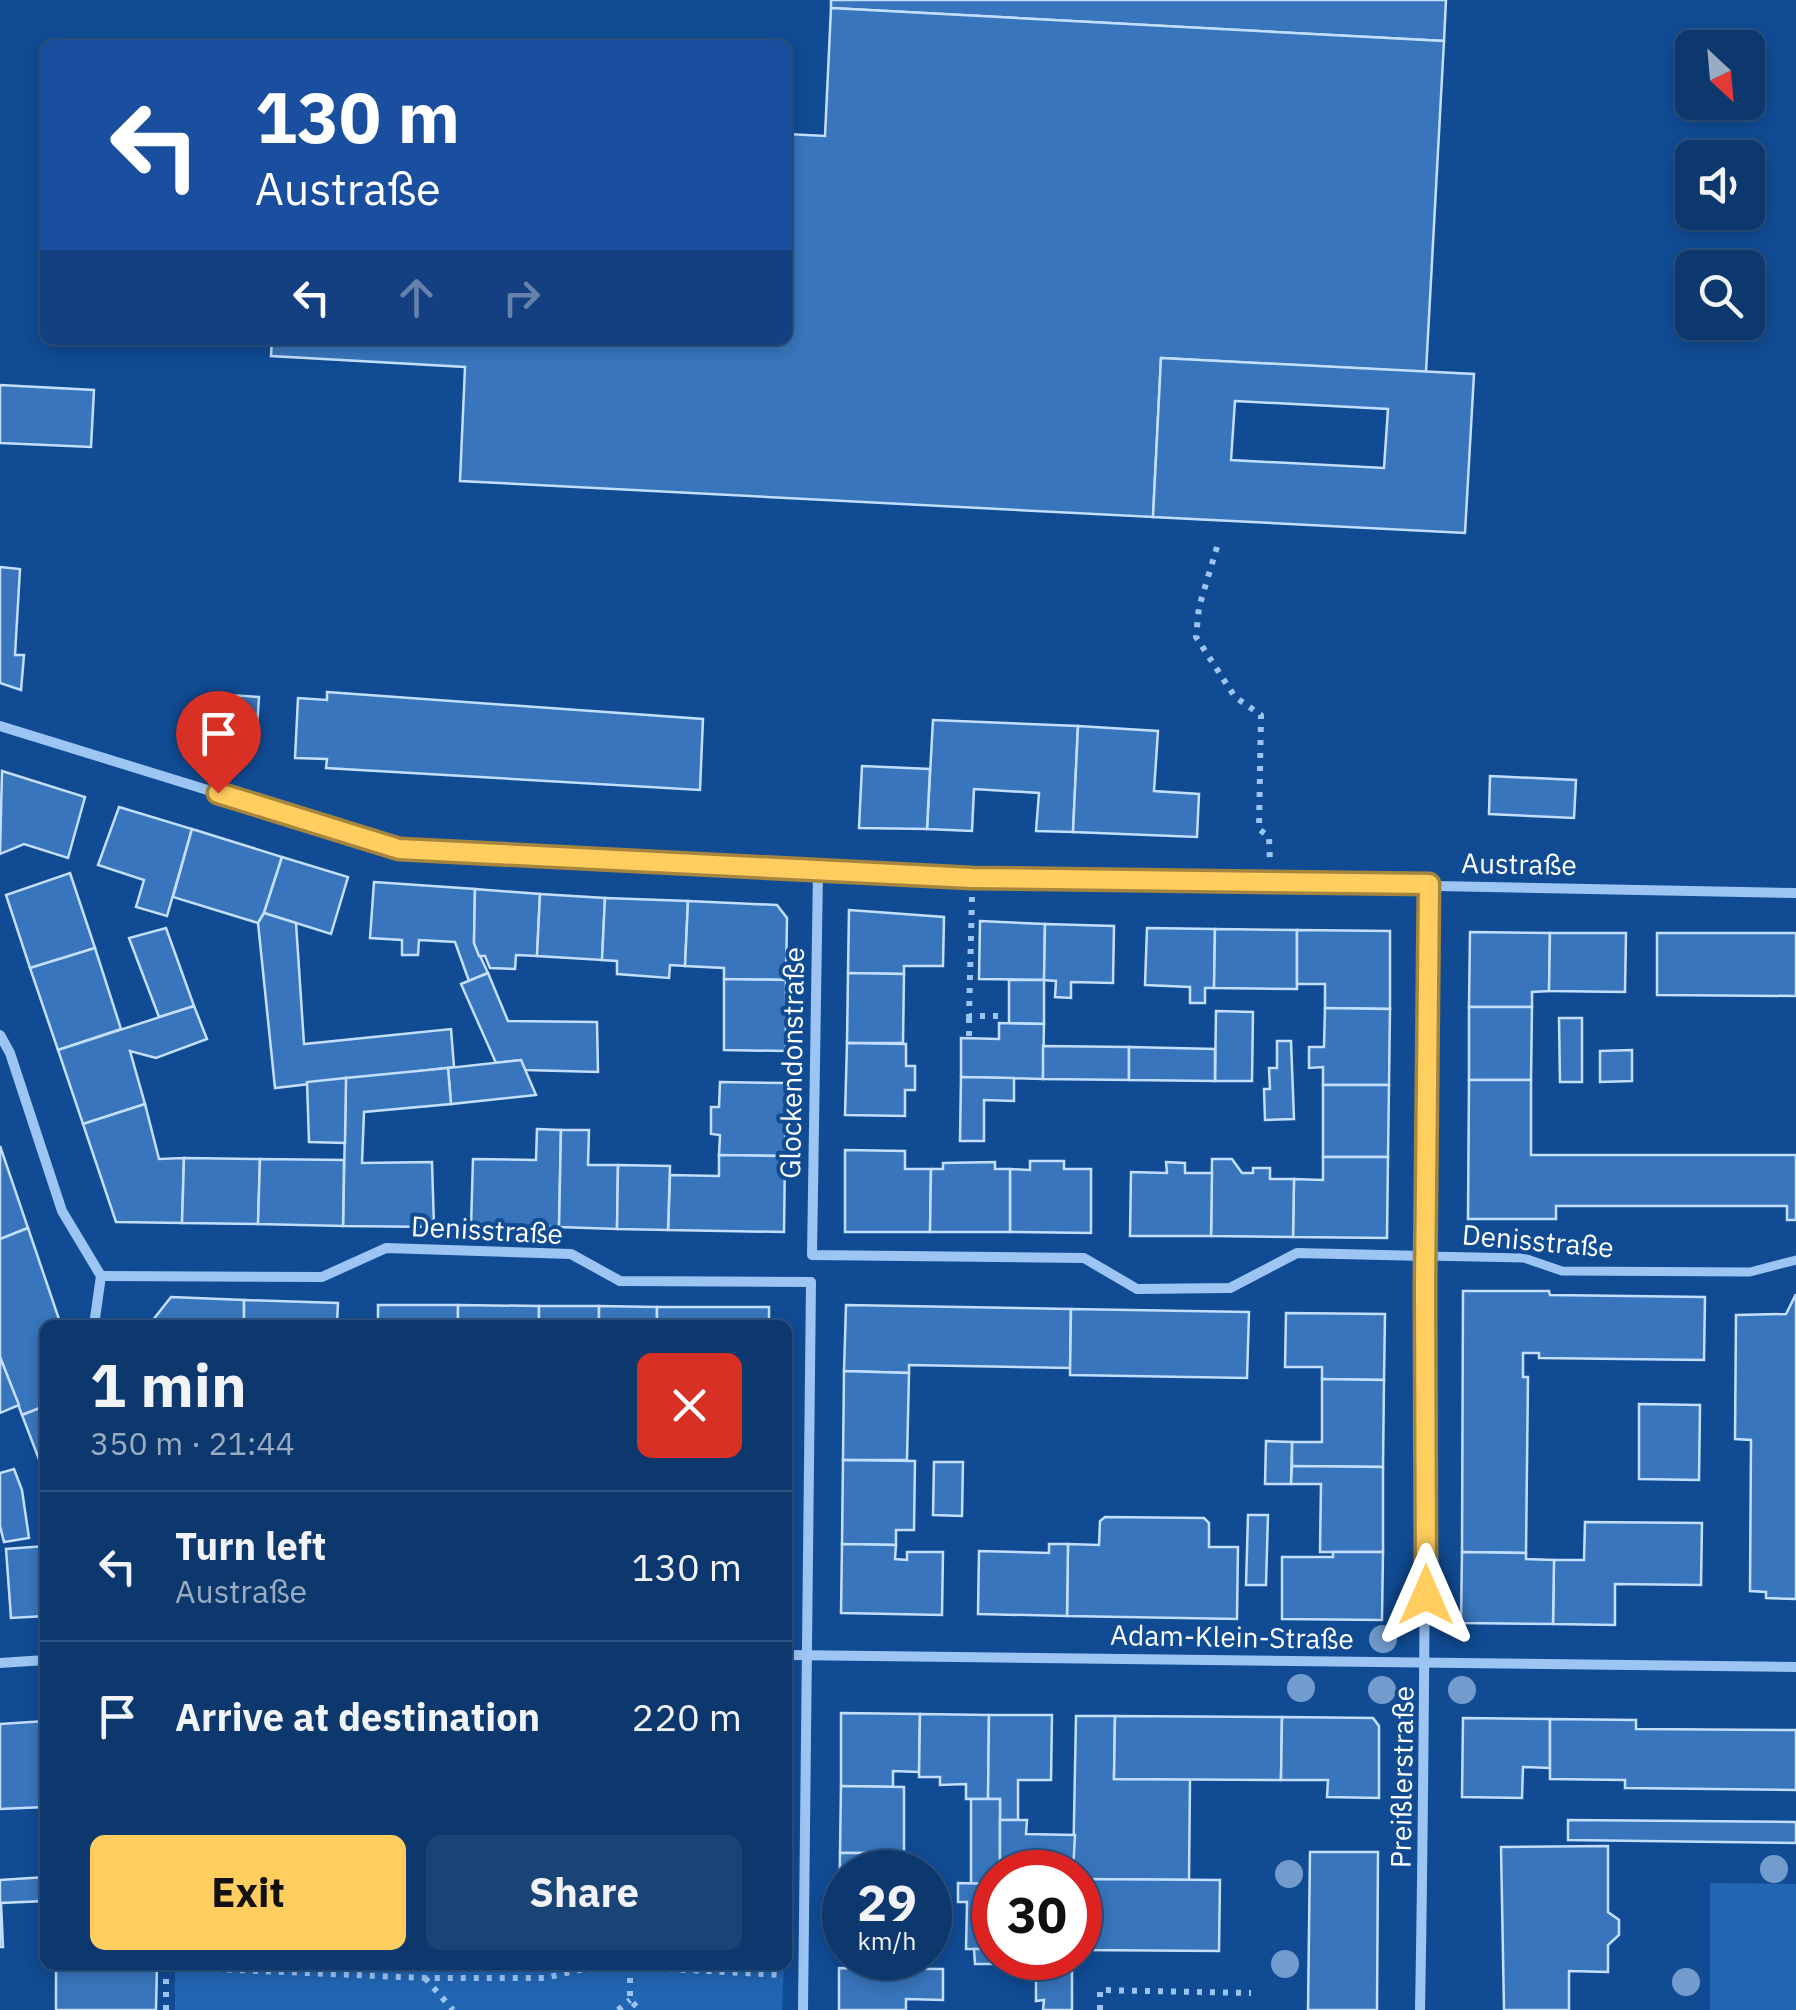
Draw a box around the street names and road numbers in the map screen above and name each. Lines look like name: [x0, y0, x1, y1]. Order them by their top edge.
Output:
street label: Austraße: [1461, 844, 1577, 883]
street label: Glockendonstraße: [771, 947, 812, 1179]
street label: Denisstraße: [410, 1207, 564, 1252]
street label: Denisstraße: [1461, 1215, 1615, 1266]
street label: Adam-Klein-Straße: [1110, 1616, 1354, 1657]
street label: Preißlerstraße: [1381, 1686, 1422, 1868]

